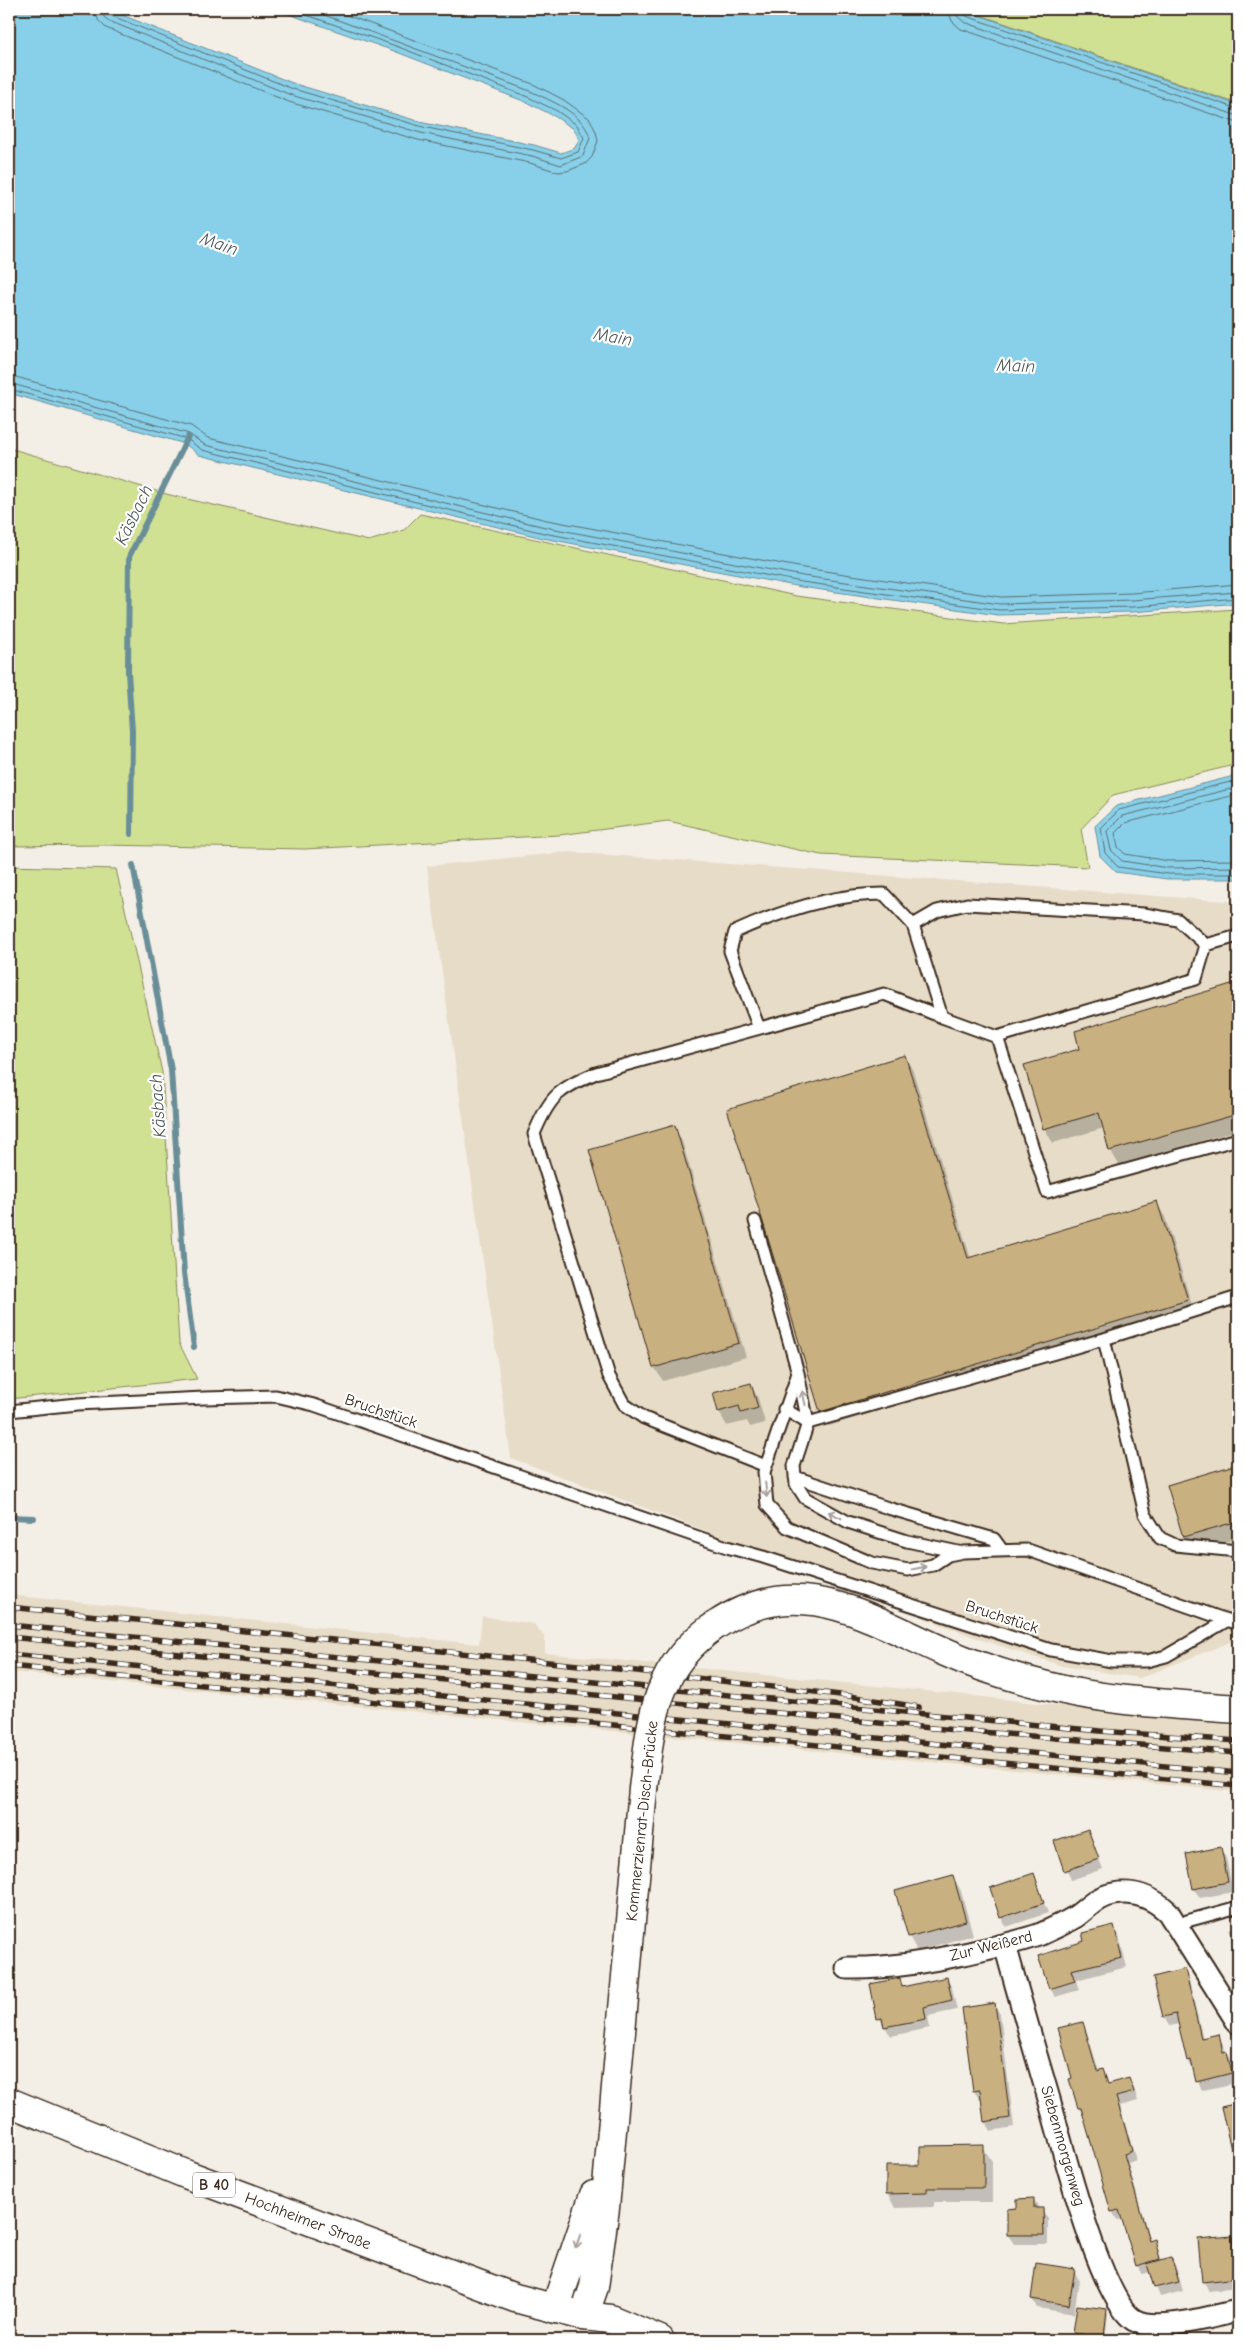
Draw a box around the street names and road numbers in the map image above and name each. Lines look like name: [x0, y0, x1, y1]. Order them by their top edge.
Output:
street label: Bruchstück: [342, 1390, 420, 1432]
street label: Bruchstück: [963, 1597, 1041, 1637]
street label: Kommerzienrat-Disch-Brücke: [623, 1720, 661, 1922]
street label: Zur Weißerd: [948, 1927, 1034, 1965]
street label: Siebenmorgenweg: [1037, 2084, 1089, 2208]
road number: B 40: [193, 2172, 235, 2198]
street label: Hochheimer Straße: [242, 2189, 374, 2253]

